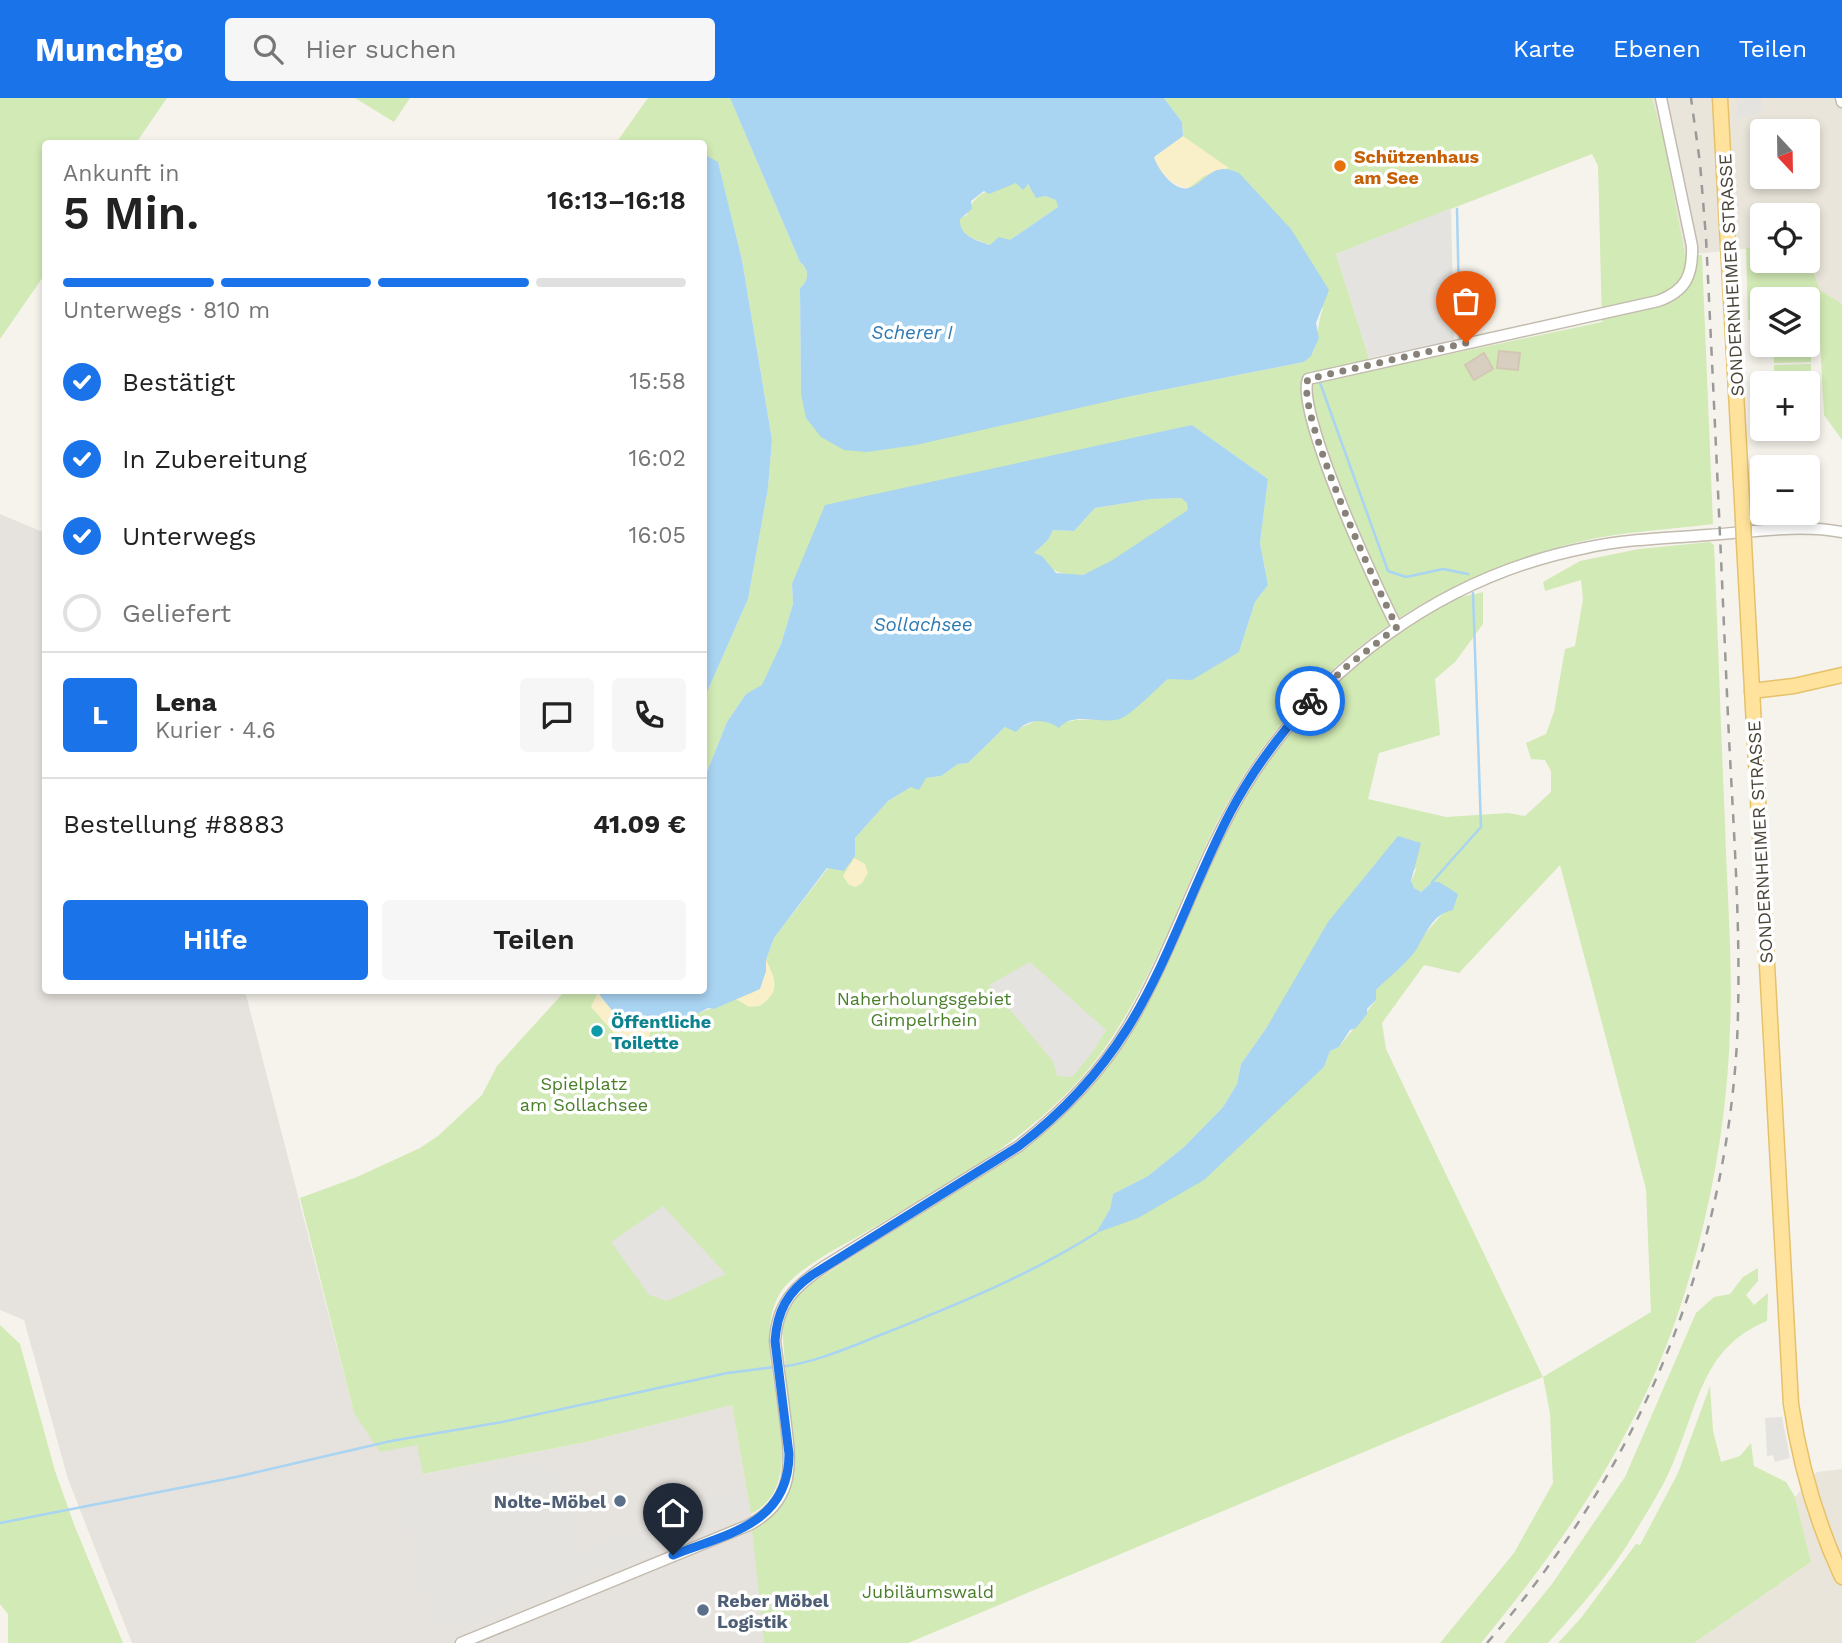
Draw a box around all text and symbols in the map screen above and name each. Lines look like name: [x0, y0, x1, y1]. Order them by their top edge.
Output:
search box: [225, 18, 715, 81]
text: Munchgo: [35, 30, 183, 69]
icon: search: [249, 30, 287, 68]
text: Hier suchen: [305, 34, 457, 64]
text: Karte: [1513, 35, 1575, 63]
text: Ebenen: [1613, 35, 1701, 63]
text: Teilen: [1739, 35, 1807, 63]
north arrow: [1750, 119, 1820, 189]
map controls: [1750, 119, 1820, 525]
place label: Schützenhaus am See: [1354, 146, 1480, 188]
street label: SONDERNHEIMER STRASSE: [1714, 153, 1748, 397]
marker: Schützenhaus am See: [1332, 158, 1348, 174]
text: Ankunft in: [63, 160, 179, 187]
text: 16:13–16:18: [547, 185, 686, 215]
text: 5 Min.: [63, 186, 199, 240]
button: locate: [1750, 203, 1820, 273]
pin: [1436, 271, 1496, 343]
icon: bag: [1447, 282, 1485, 320]
button: layers: [1750, 287, 1820, 357]
text: Unterwegs · 810 m: [63, 297, 270, 324]
water label: Scherer I: [871, 321, 953, 344]
icon: check: [63, 363, 101, 401]
text: Bestätigt: [122, 367, 235, 397]
text: 15:58: [629, 368, 686, 395]
button: +: [1750, 371, 1820, 441]
icon: check: [63, 440, 101, 478]
text: In Zubereitung: [122, 444, 307, 474]
text: 16:02: [629, 445, 686, 472]
button: −: [1750, 455, 1820, 525]
icon: check: [63, 517, 101, 555]
text: Unterwegs: [122, 521, 257, 551]
text: 16:05: [629, 522, 686, 549]
text: Geliefert: [122, 598, 231, 628]
water label: Sollachsee: [873, 613, 973, 636]
courier: [1275, 666, 1345, 736]
button: chat: [520, 678, 594, 752]
button: phone: [612, 678, 686, 752]
icon: bike: [1291, 682, 1329, 720]
text: Lena: [155, 687, 217, 717]
text: L: [92, 700, 108, 730]
text: Kurier · 4.6: [155, 717, 276, 744]
street label: SONDERNHEIMER STRASSE: [1743, 720, 1777, 964]
text: Bestellung #8883: [63, 809, 285, 839]
text: 41.09 €: [593, 809, 686, 839]
button: Hilfe: [63, 900, 368, 980]
button: Teilen: [382, 900, 686, 980]
park label: Naherholungsgebiet Gimpelrhein: [837, 988, 1012, 1030]
place label: Öffentliche Toilette: [611, 1011, 711, 1053]
marker: Öffentliche Toilette: [589, 1023, 605, 1039]
park label: Spielplatz am Sollachsee: [520, 1073, 648, 1115]
pin: [643, 1483, 703, 1555]
place label: Nolte-Möbel: [494, 1491, 606, 1512]
marker: Nolte-Möbel: [612, 1493, 628, 1509]
icon: home: [654, 1494, 692, 1532]
park label: Jubiläumswald: [862, 1581, 994, 1602]
place label: Reber Möbel Logistik: [717, 1590, 829, 1632]
marker: Reber Möbel Logistik: [695, 1602, 711, 1618]

